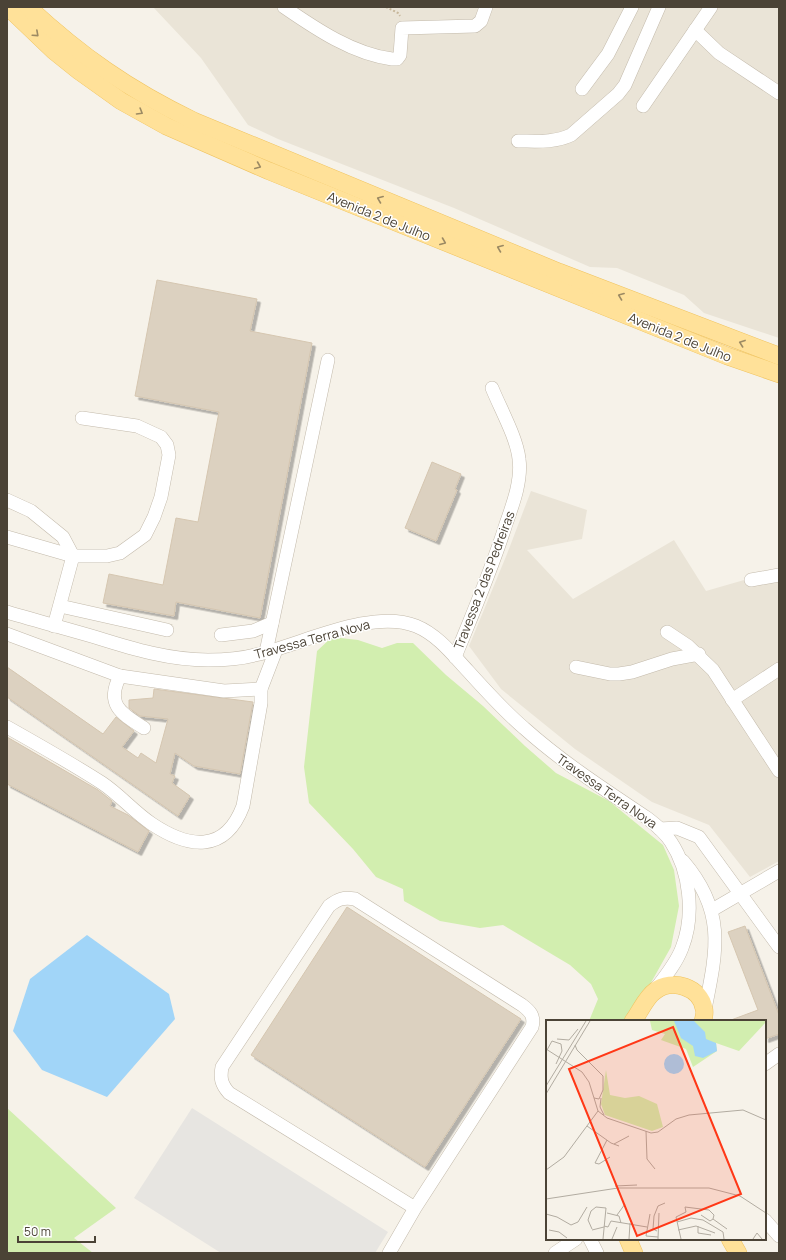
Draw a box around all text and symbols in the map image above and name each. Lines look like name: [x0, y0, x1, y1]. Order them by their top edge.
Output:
one-way arrow: [31, 29, 39, 37]
one-way arrow: [136, 107, 143, 114]
one-way arrow: [253, 161, 261, 169]
street label: Avenida 2 de Julho: [325, 187, 434, 245]
one-way arrow: [376, 196, 384, 204]
one-way arrow: [439, 237, 446, 245]
one-way arrow: [497, 245, 505, 253]
one-way arrow: [618, 292, 625, 300]
street label: Avenida 2 de Julho: [626, 308, 735, 366]
one-way arrow: [739, 339, 746, 347]
street label: Travessa 2 das Pedreiras: [449, 508, 519, 652]
street label: Travessa Terra Nova: [252, 615, 372, 663]
street label: Travessa Terra Nova: [553, 750, 661, 832]
inset map: [546, 1020, 766, 1240]
scale bar: [18, 1218, 95, 1244]
text: 50 m: [24, 1223, 51, 1240]

